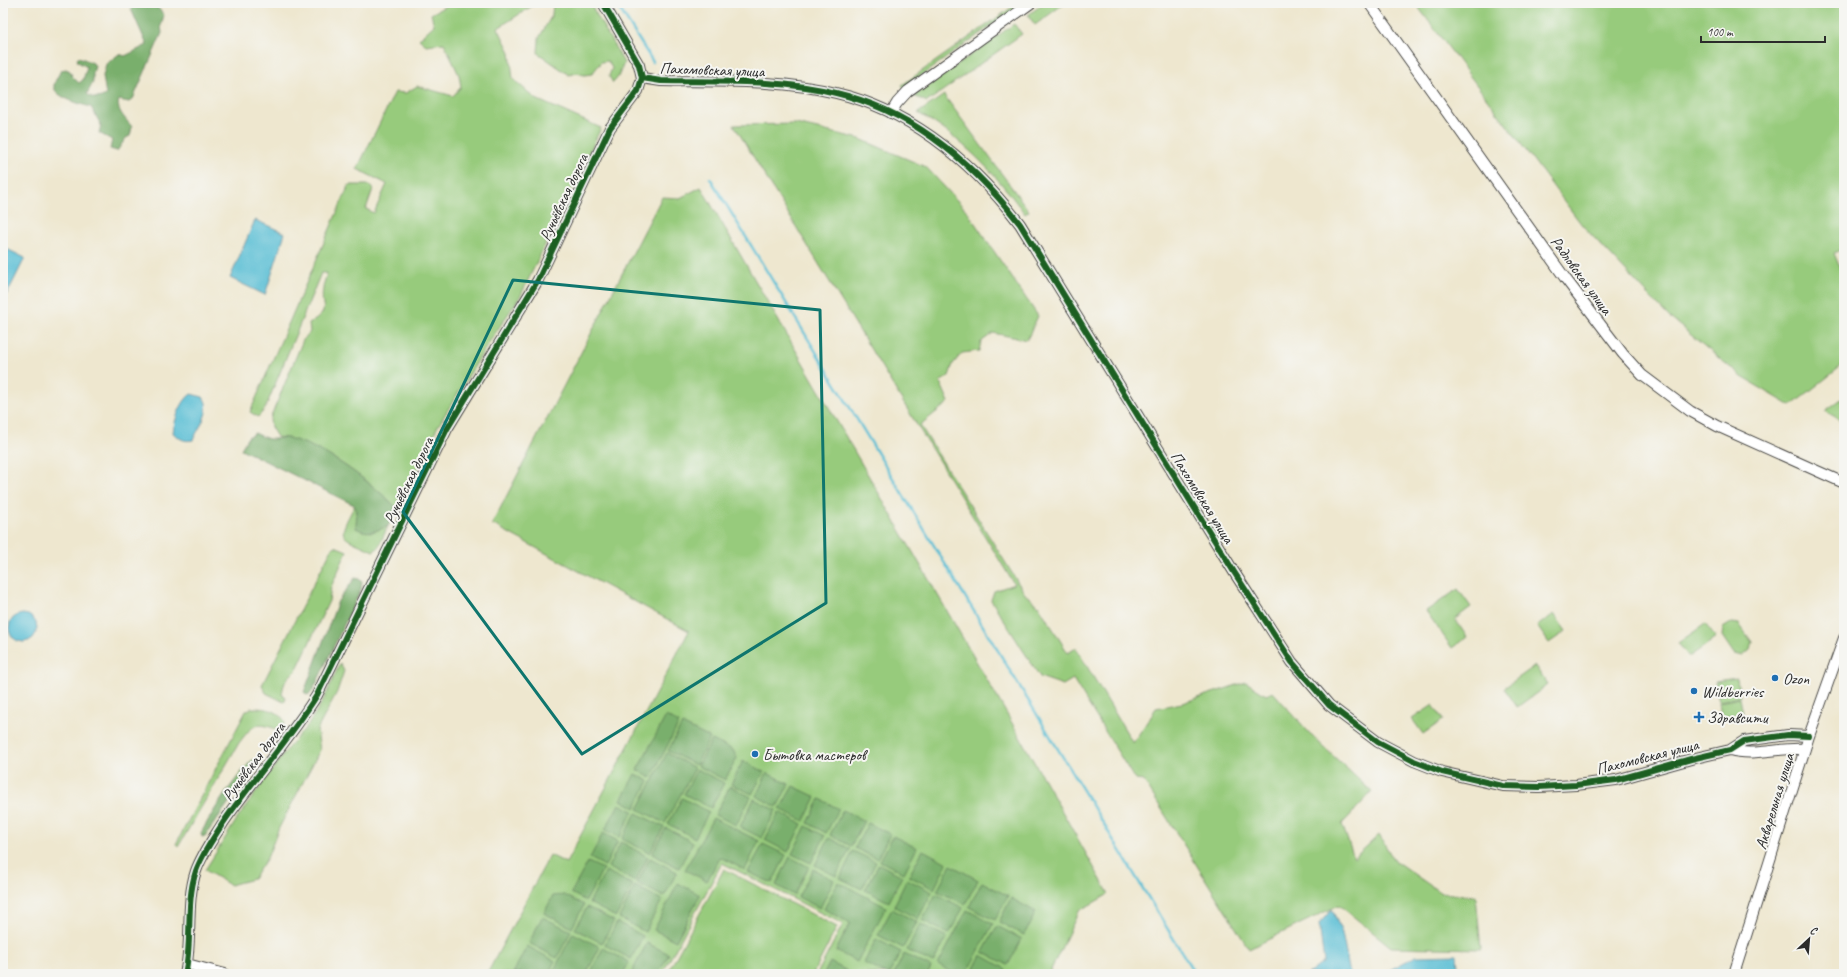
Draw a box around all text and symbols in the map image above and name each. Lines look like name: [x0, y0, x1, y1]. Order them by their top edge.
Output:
scale bar: [1701, 18, 1825, 44]
text: 100 m: [1707, 24, 1734, 40]
street label: Пахомовская улица: [659, 58, 766, 82]
street label: Ручьёвская дорога: [535, 149, 593, 244]
street label: Радловская улица: [1546, 232, 1617, 320]
street label: Ручьёвская дорога: [379, 433, 439, 527]
street label: Пахомовская улица: [1166, 448, 1239, 549]
place label: Ozon: [1783, 669, 1810, 689]
marker: Ozon: [1770, 673, 1780, 683]
place label: Wildberries: [1702, 682, 1765, 702]
marker: Wildberries: [1689, 686, 1699, 696]
place label: Здравсити: [1707, 708, 1769, 728]
marker: Здравсити: [1694, 712, 1704, 722]
street label: Ручьёвская дорога: [218, 717, 291, 805]
street label: Пахомовская улица: [1594, 734, 1702, 779]
place label: Бытовка мастеров: [763, 745, 869, 765]
marker: Бытовка мастеров: [750, 749, 760, 759]
street label: Акварельная улица: [1751, 750, 1799, 852]
north arrow: [1789, 919, 1829, 959]
text: С: [1808, 923, 1820, 938]

